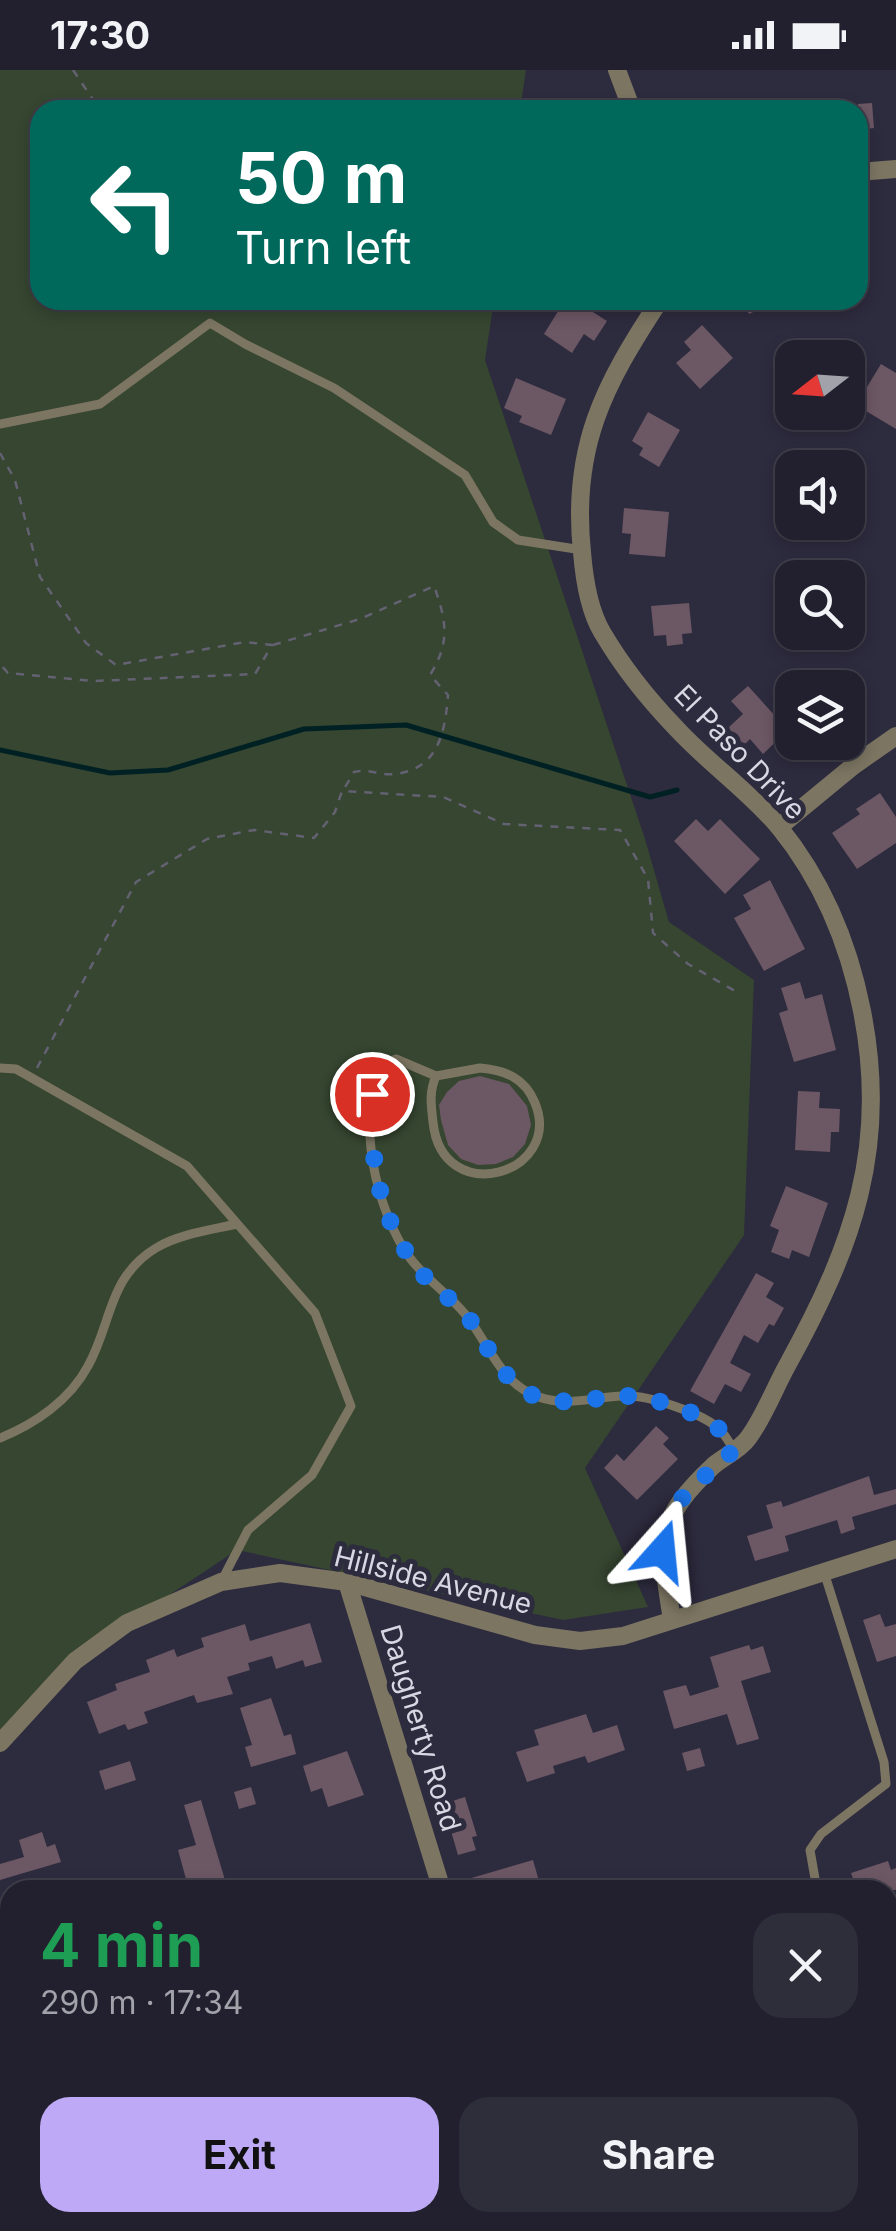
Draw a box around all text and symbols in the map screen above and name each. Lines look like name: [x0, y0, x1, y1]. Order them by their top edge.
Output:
text: 17:30: [50, 12, 150, 58]
text: 50 m: [235, 135, 407, 220]
icon: left: [70, 140, 200, 270]
text: Turn left: [235, 220, 411, 275]
north arrow: [775, 340, 865, 430]
map controls: [775, 340, 865, 760]
button: sound: [775, 450, 865, 540]
button: search: [775, 560, 865, 650]
button: layers: [775, 670, 865, 760]
street label: El Paso Drive: [667, 678, 813, 826]
pin: [330, 1052, 415, 1137]
icon: arrive: [345, 1067, 400, 1122]
position arrow: [610, 1499, 714, 1603]
street label: Hillside Avenue: [331, 1539, 535, 1621]
street label: Daugherty Road: [373, 1621, 469, 1835]
text: 4 min: [40, 1909, 203, 1981]
button: close: [753, 1913, 858, 2018]
text: 290 m · 17:34: [40, 1983, 244, 2022]
button: Exit: [40, 2097, 439, 2212]
button: Share: [459, 2097, 858, 2212]

